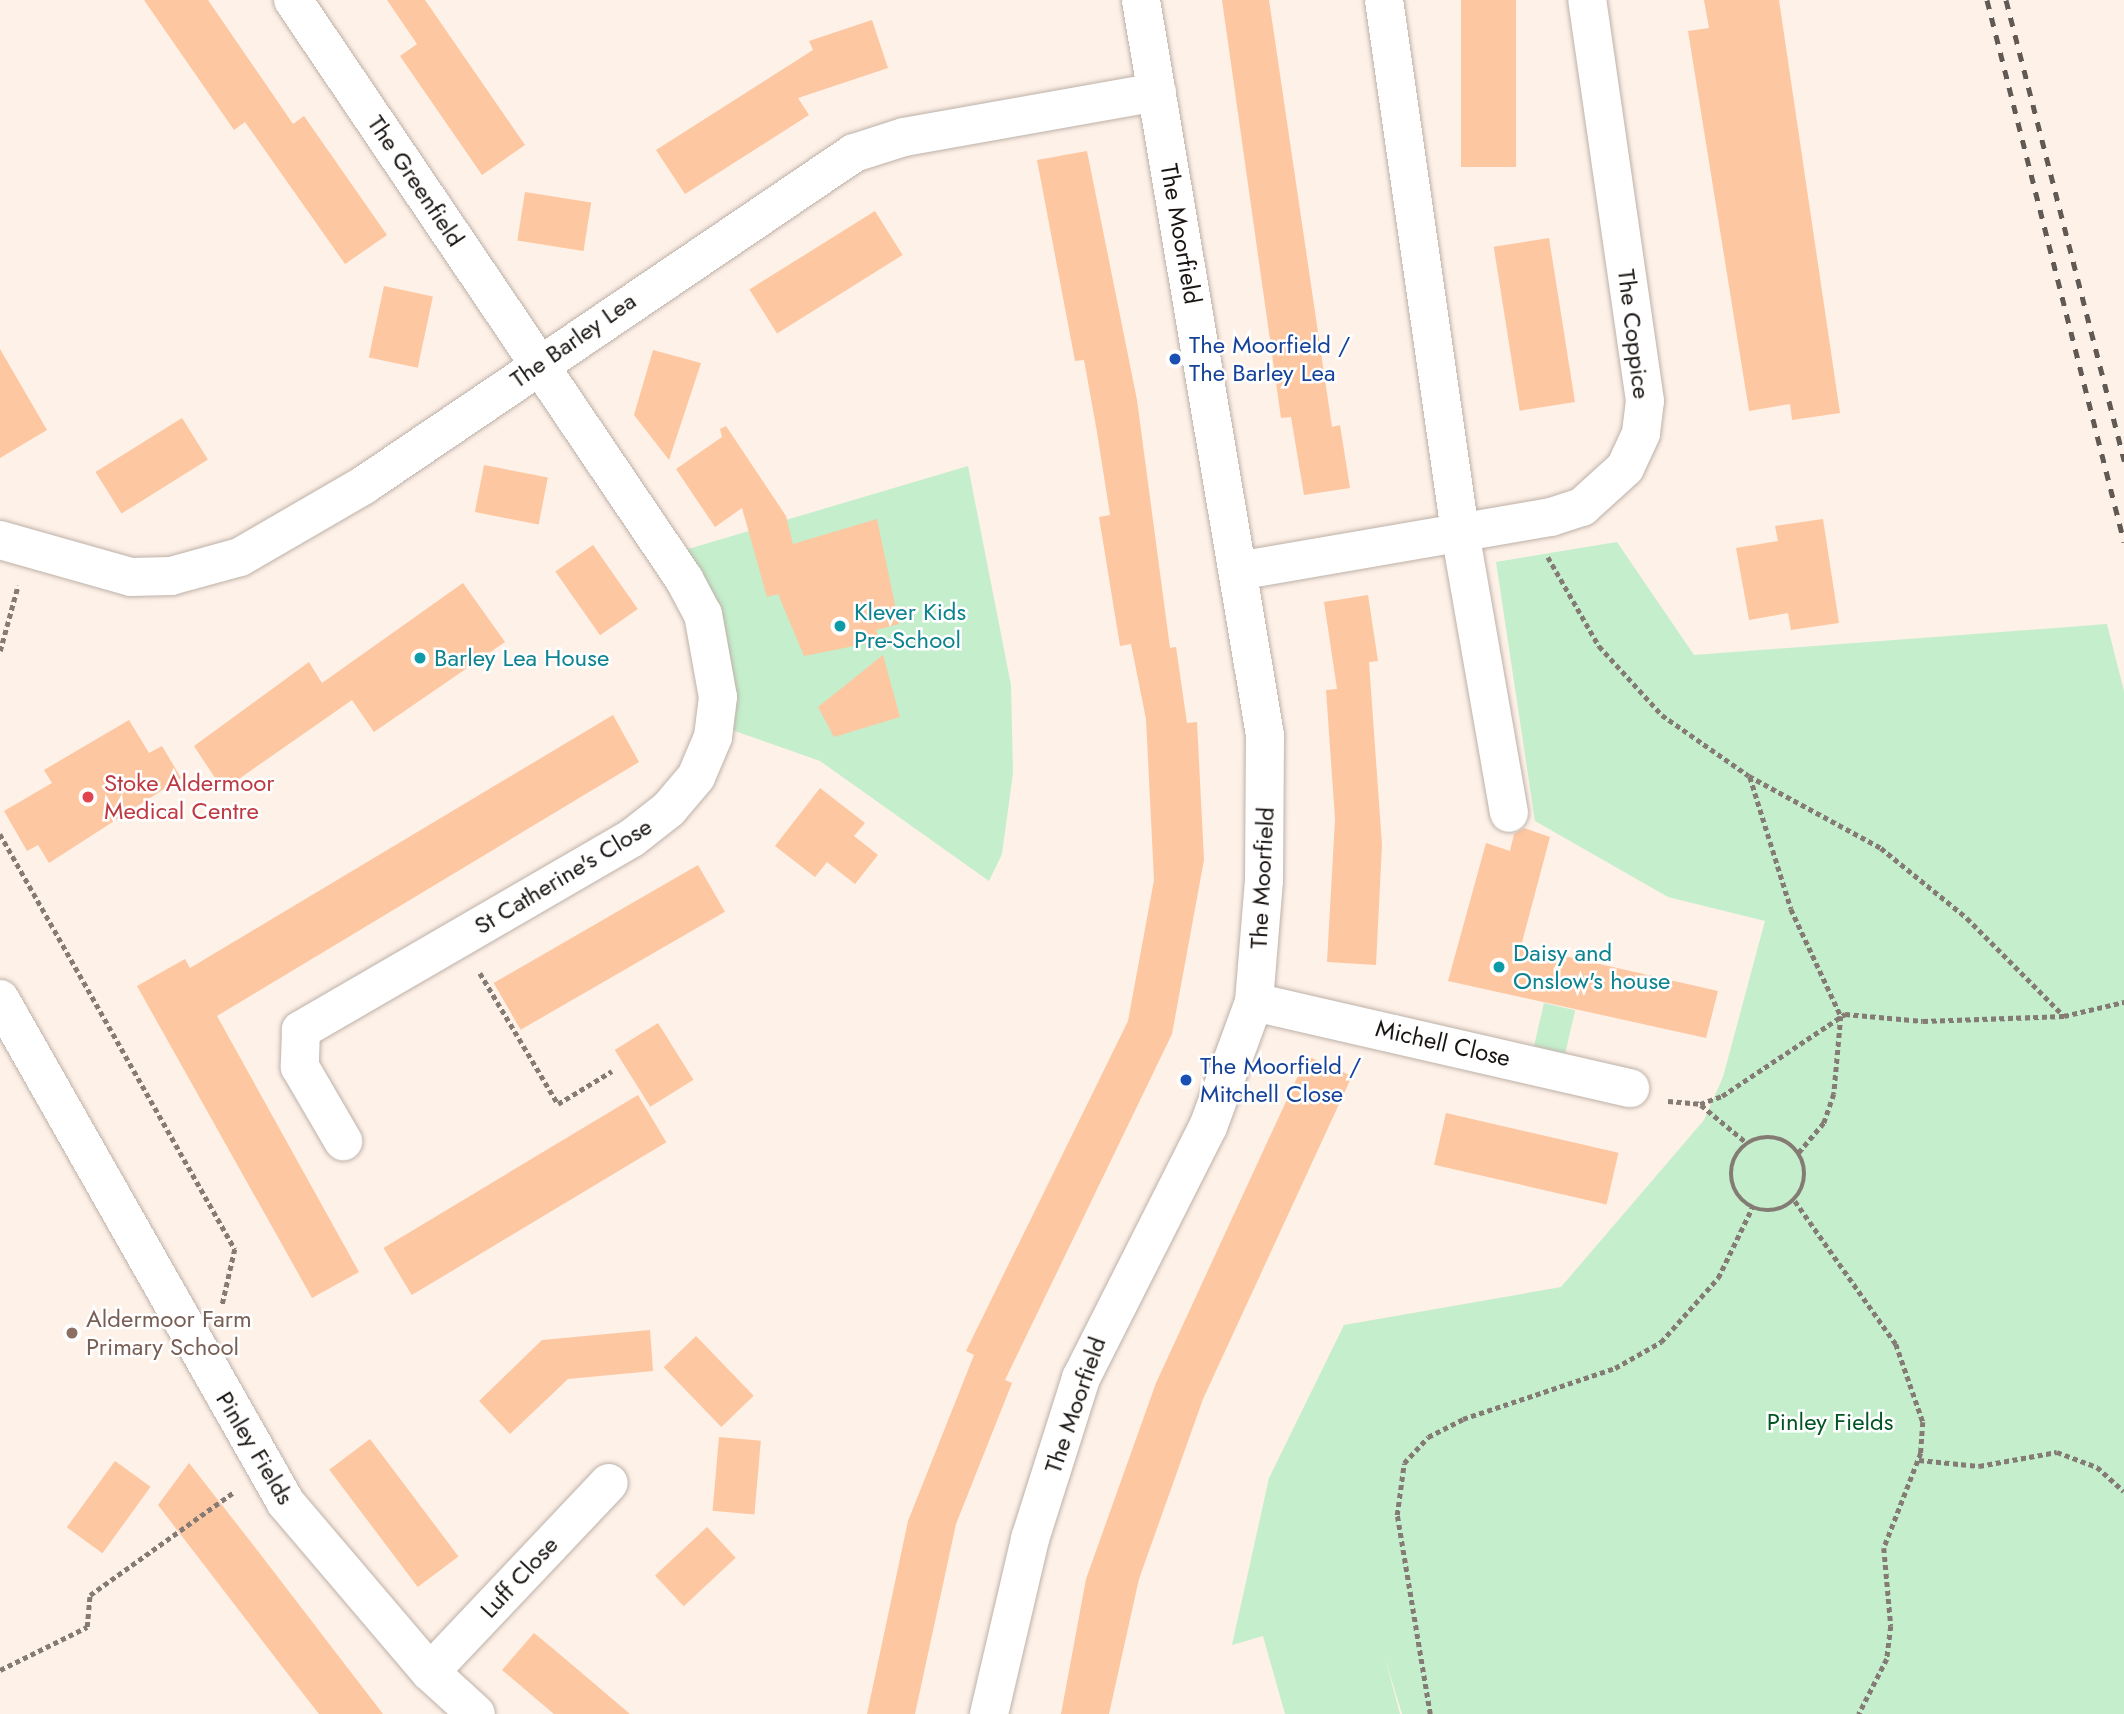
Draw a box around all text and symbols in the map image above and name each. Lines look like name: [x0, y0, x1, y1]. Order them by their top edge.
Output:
street label: The Greenfield: [362, 110, 470, 252]
street label: The Moorfield: [1155, 162, 1207, 306]
street label: The Coppice: [1612, 268, 1656, 400]
street label: The Barley Lea: [505, 286, 641, 394]
place label: The Moorfield / The Barley Lea: [1189, 331, 1350, 387]
marker: The Moorfield / The Barley Lea: [1167, 351, 1183, 367]
place label: Klever Kids Pre-School: [854, 598, 966, 654]
marker: Klever Kids Pre-School: [832, 618, 848, 634]
place label: Barley Lea House: [434, 644, 609, 672]
marker: Barley Lea House: [412, 650, 428, 666]
place label: Stoke Aldermoor Medical Centre: [104, 769, 275, 825]
marker: Stoke Aldermoor Medical Centre: [78, 787, 98, 807]
street label: The Moorfield: [1244, 806, 1280, 950]
street label: St Catherine's Close: [469, 812, 657, 940]
place label: Daisy and Onslow's house: [1513, 939, 1670, 995]
marker: Daisy and Onslow's house: [1491, 959, 1507, 975]
street label: Michell Close: [1373, 1014, 1513, 1072]
place label: The Moorfield / Mitchell Close: [1200, 1052, 1361, 1108]
marker: The Moorfield / Mitchell Close: [1178, 1072, 1194, 1088]
place label: Aldermoor Farm Primary School: [86, 1305, 252, 1361]
marker: Aldermoor Farm Primary School: [64, 1325, 80, 1341]
street label: The Moorfield: [1038, 1333, 1112, 1477]
street label: Pinley Fields: [210, 1386, 300, 1510]
park label: Pinley Fields: [1767, 1408, 1893, 1436]
street label: Luff Close: [474, 1530, 564, 1624]

